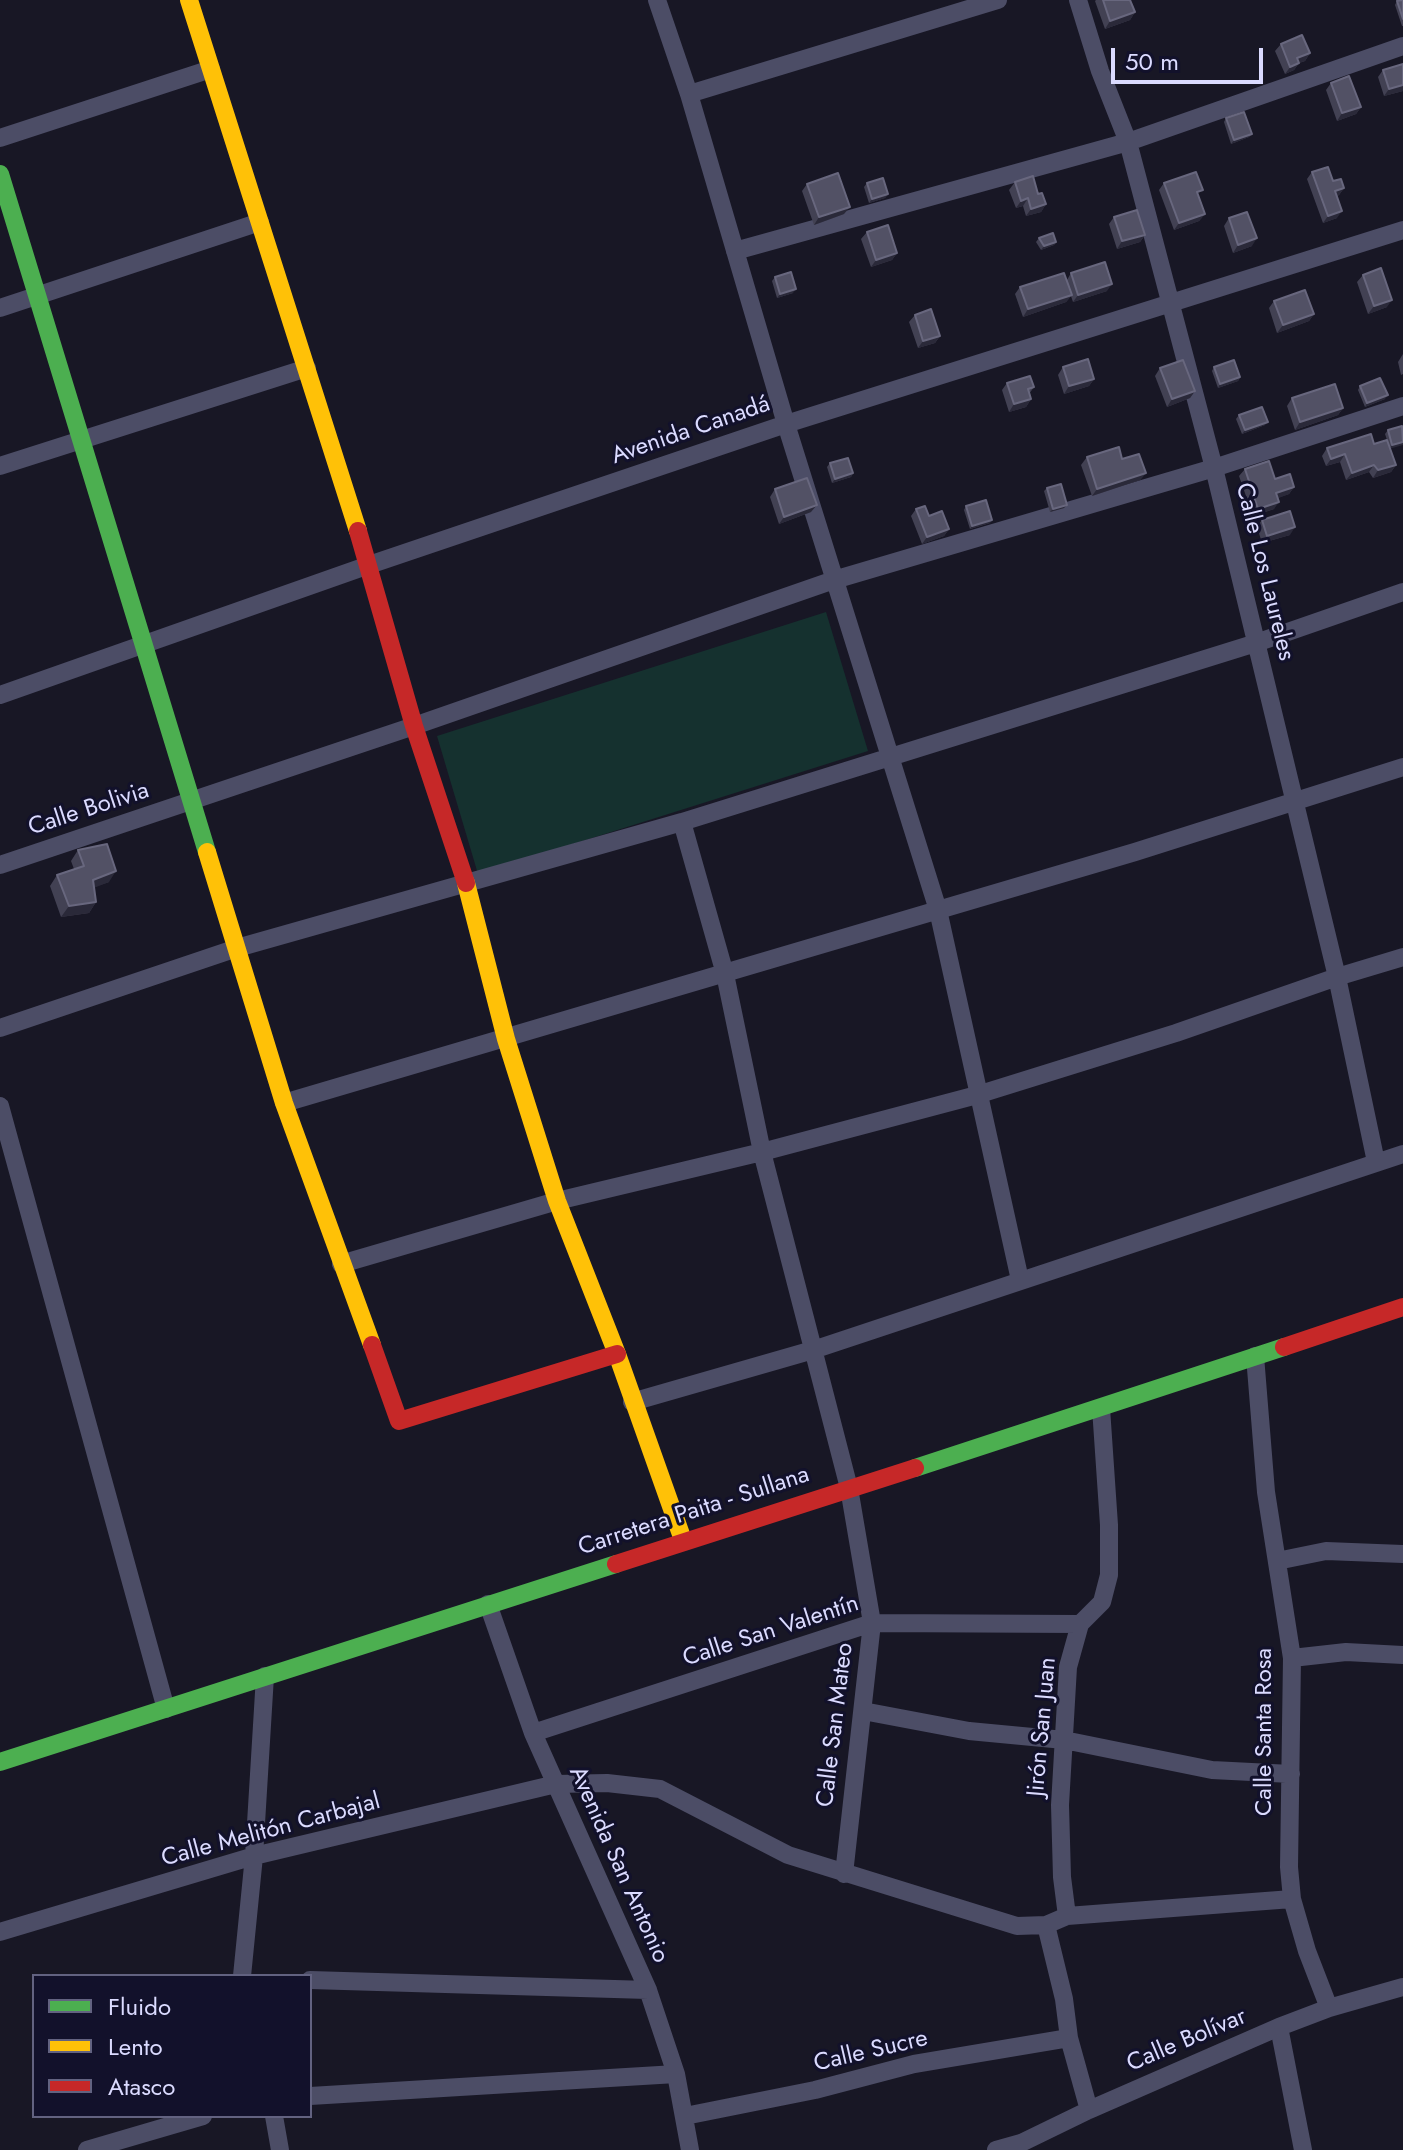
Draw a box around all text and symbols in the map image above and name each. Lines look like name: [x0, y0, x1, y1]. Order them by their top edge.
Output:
scale bar: [1115, 32, 1267, 82]
text: 50 m: [1125, 44, 1179, 79]
street label: Avenida Canadá: [608, 390, 774, 472]
street label: Calle Los Laureles: [1228, 480, 1300, 664]
street label: Calle Bolivia: [25, 777, 153, 843]
street label: Carretera Paita - Sullana: [575, 1461, 813, 1563]
street label: Calle San Valentín: [679, 1590, 863, 1674]
street label: Calle San Mateo: [812, 1641, 860, 1809]
street label: Calle Santa Rosa: [1251, 1648, 1279, 1816]
street label: Jirón San Juan: [1023, 1656, 1063, 1798]
street label: Avenida San Antonio: [562, 1762, 674, 1968]
street label: Calle Melitón Carbajal: [158, 1788, 384, 1874]
legend: [32, 1974, 312, 2118]
text: Fluido: [108, 1989, 171, 2024]
street label: Calle Bolívar: [1123, 2003, 1251, 2079]
street label: Calle Sucre: [811, 2025, 931, 2079]
text: Lento: [108, 2029, 163, 2064]
text: Atasco: [108, 2069, 175, 2104]

